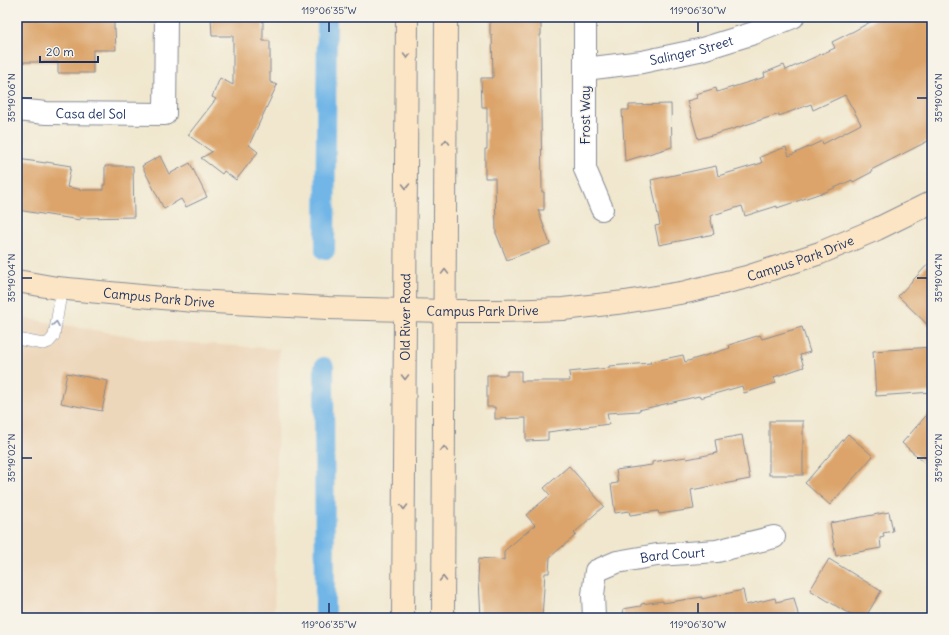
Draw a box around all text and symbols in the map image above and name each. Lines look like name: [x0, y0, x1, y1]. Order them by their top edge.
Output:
text: 119°06'35"W: [301, 4, 357, 17]
text: 119°06'30"W: [670, 4, 726, 17]
street label: Salinger Street: [648, 32, 736, 69]
scale bar: [40, 38, 98, 64]
text: 20 m: [46, 44, 74, 59]
one-way arrow: [403, 53, 411, 59]
text: 35°19'06"N: [5, 73, 18, 123]
text: 35°19'06"N: [932, 73, 945, 123]
street label: Frost Way: [577, 86, 594, 144]
street label: Casa del Sol: [56, 105, 126, 123]
one-way arrow: [442, 139, 450, 145]
one-way arrow: [402, 183, 410, 189]
street label: Campus Park Drive: [745, 232, 856, 285]
text: 35°19'04"N: [5, 253, 18, 303]
text: 35°19'04"N: [932, 253, 945, 303]
one-way arrow: [441, 269, 449, 275]
street label: Old River Road: [397, 273, 414, 361]
street label: Campus Park Drive: [102, 284, 215, 311]
street label: Campus Park Drive: [426, 302, 539, 320]
one-way arrow: [51, 321, 60, 327]
one-way arrow: [401, 375, 409, 381]
text: 35°19'02"N: [5, 434, 18, 482]
text: 35°19'02"N: [932, 434, 945, 482]
one-way arrow: [440, 446, 448, 452]
one-way arrow: [400, 504, 408, 510]
street label: Bard Court: [639, 544, 706, 567]
one-way arrow: [439, 576, 447, 582]
text: 119°06'35"W: [301, 618, 357, 631]
text: 119°06'30"W: [670, 618, 726, 631]

